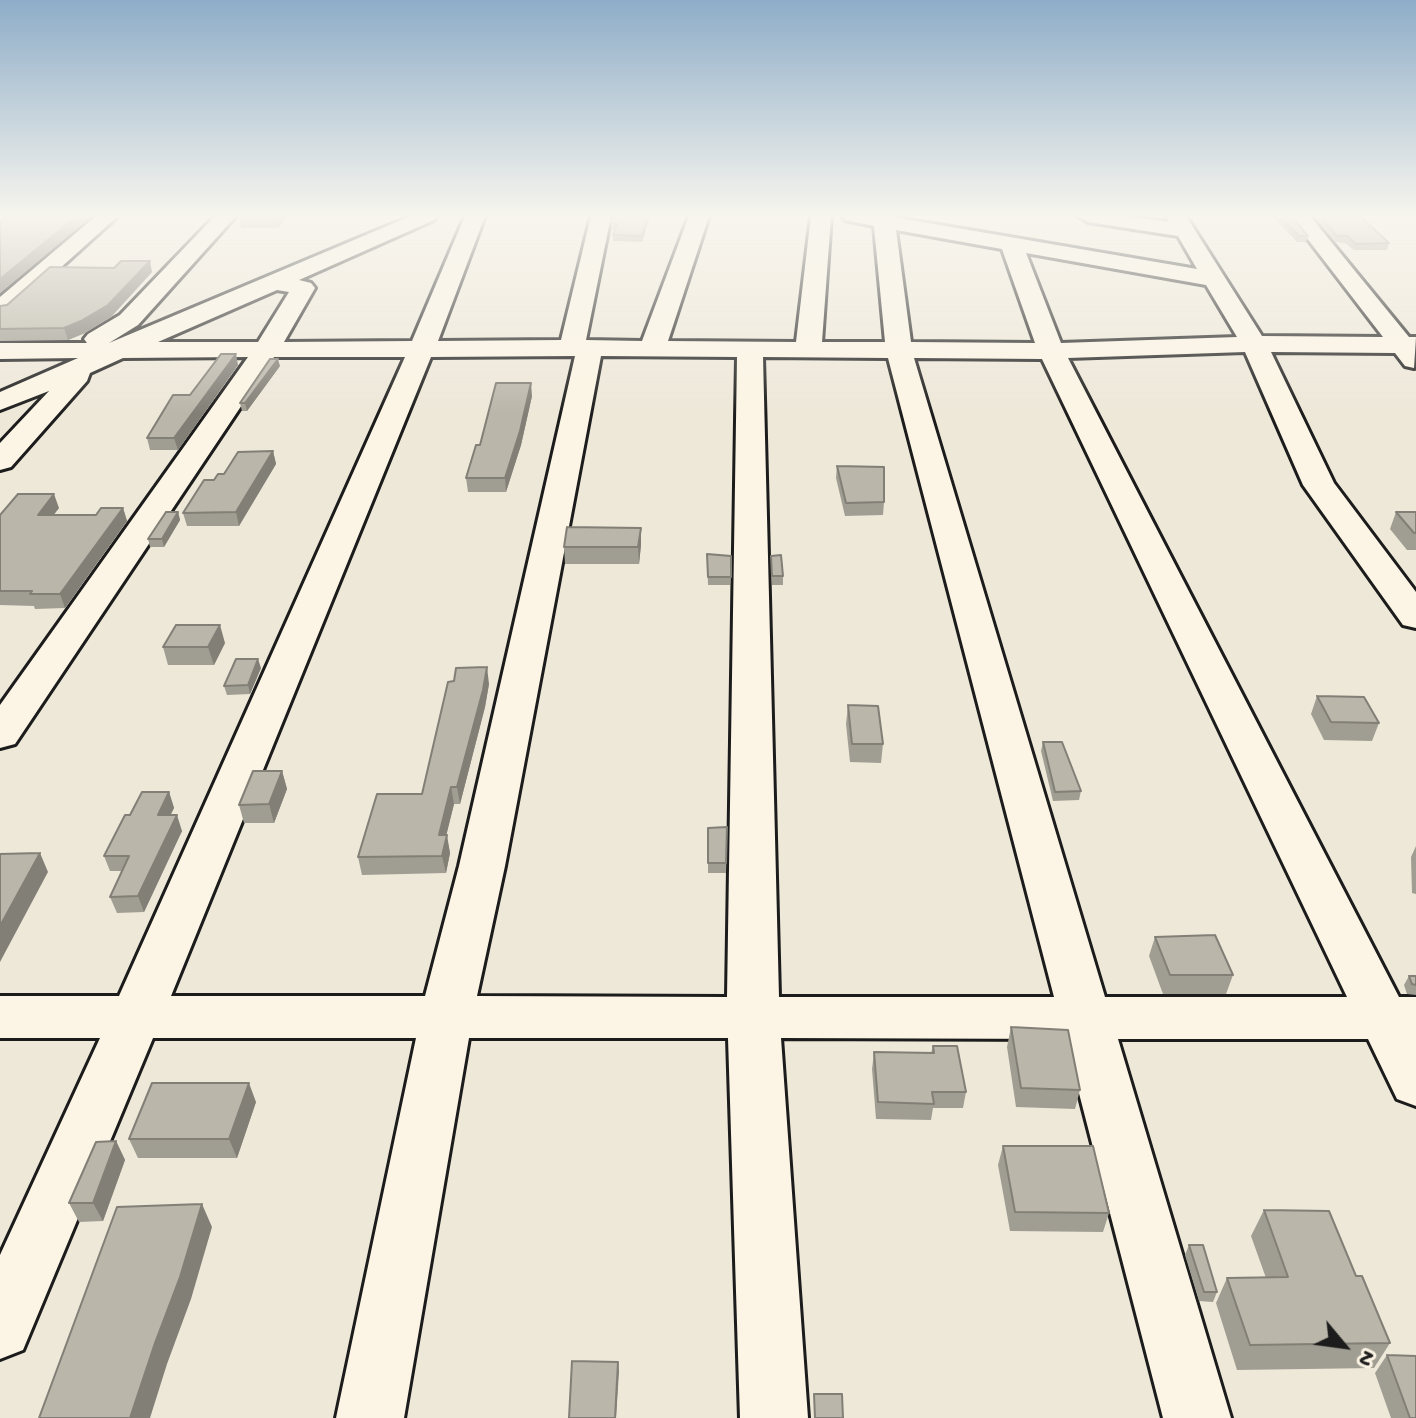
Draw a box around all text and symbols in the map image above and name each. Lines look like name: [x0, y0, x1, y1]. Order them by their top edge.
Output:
north arrow: [1304, 1306, 1384, 1386]
text: N: [1350, 1345, 1380, 1370]

